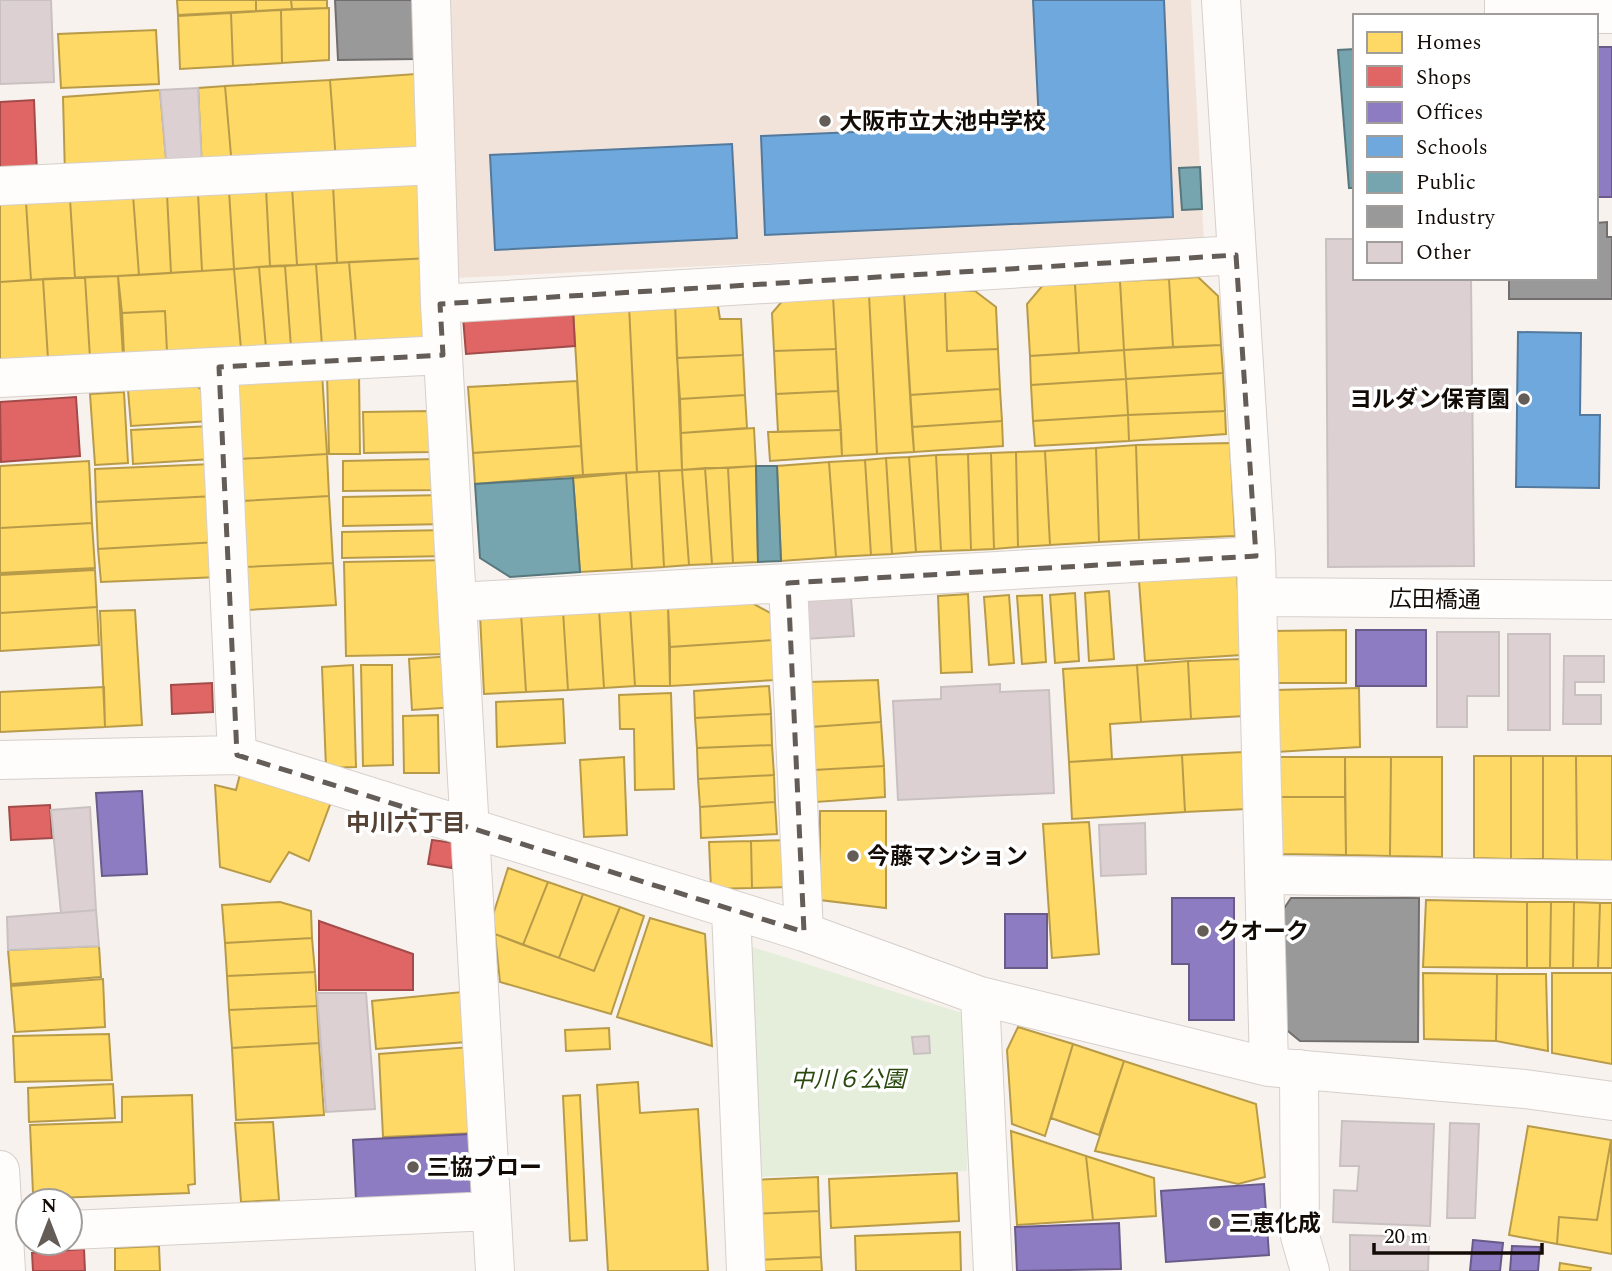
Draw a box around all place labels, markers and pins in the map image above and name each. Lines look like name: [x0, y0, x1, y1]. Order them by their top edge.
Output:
place label: 大阪市立大池中学校: [839, 105, 1046, 140]
marker: 大阪市立大池中学校: [817, 113, 833, 129]
place label: ヨルダン保育園: [1349, 383, 1510, 418]
marker: ヨルダン保育園: [1516, 391, 1532, 407]
place label: 今藤マンション: [867, 840, 1028, 875]
marker: 今藤マンション: [845, 848, 861, 864]
place label: クオーク: [1217, 915, 1309, 950]
marker: クオーク: [1195, 923, 1211, 939]
place label: 三協ブロー: [427, 1151, 542, 1186]
marker: 三協ブロー: [405, 1159, 421, 1175]
place label: 三恵化成: [1229, 1207, 1321, 1242]
marker: 三恵化成: [1207, 1215, 1223, 1231]

